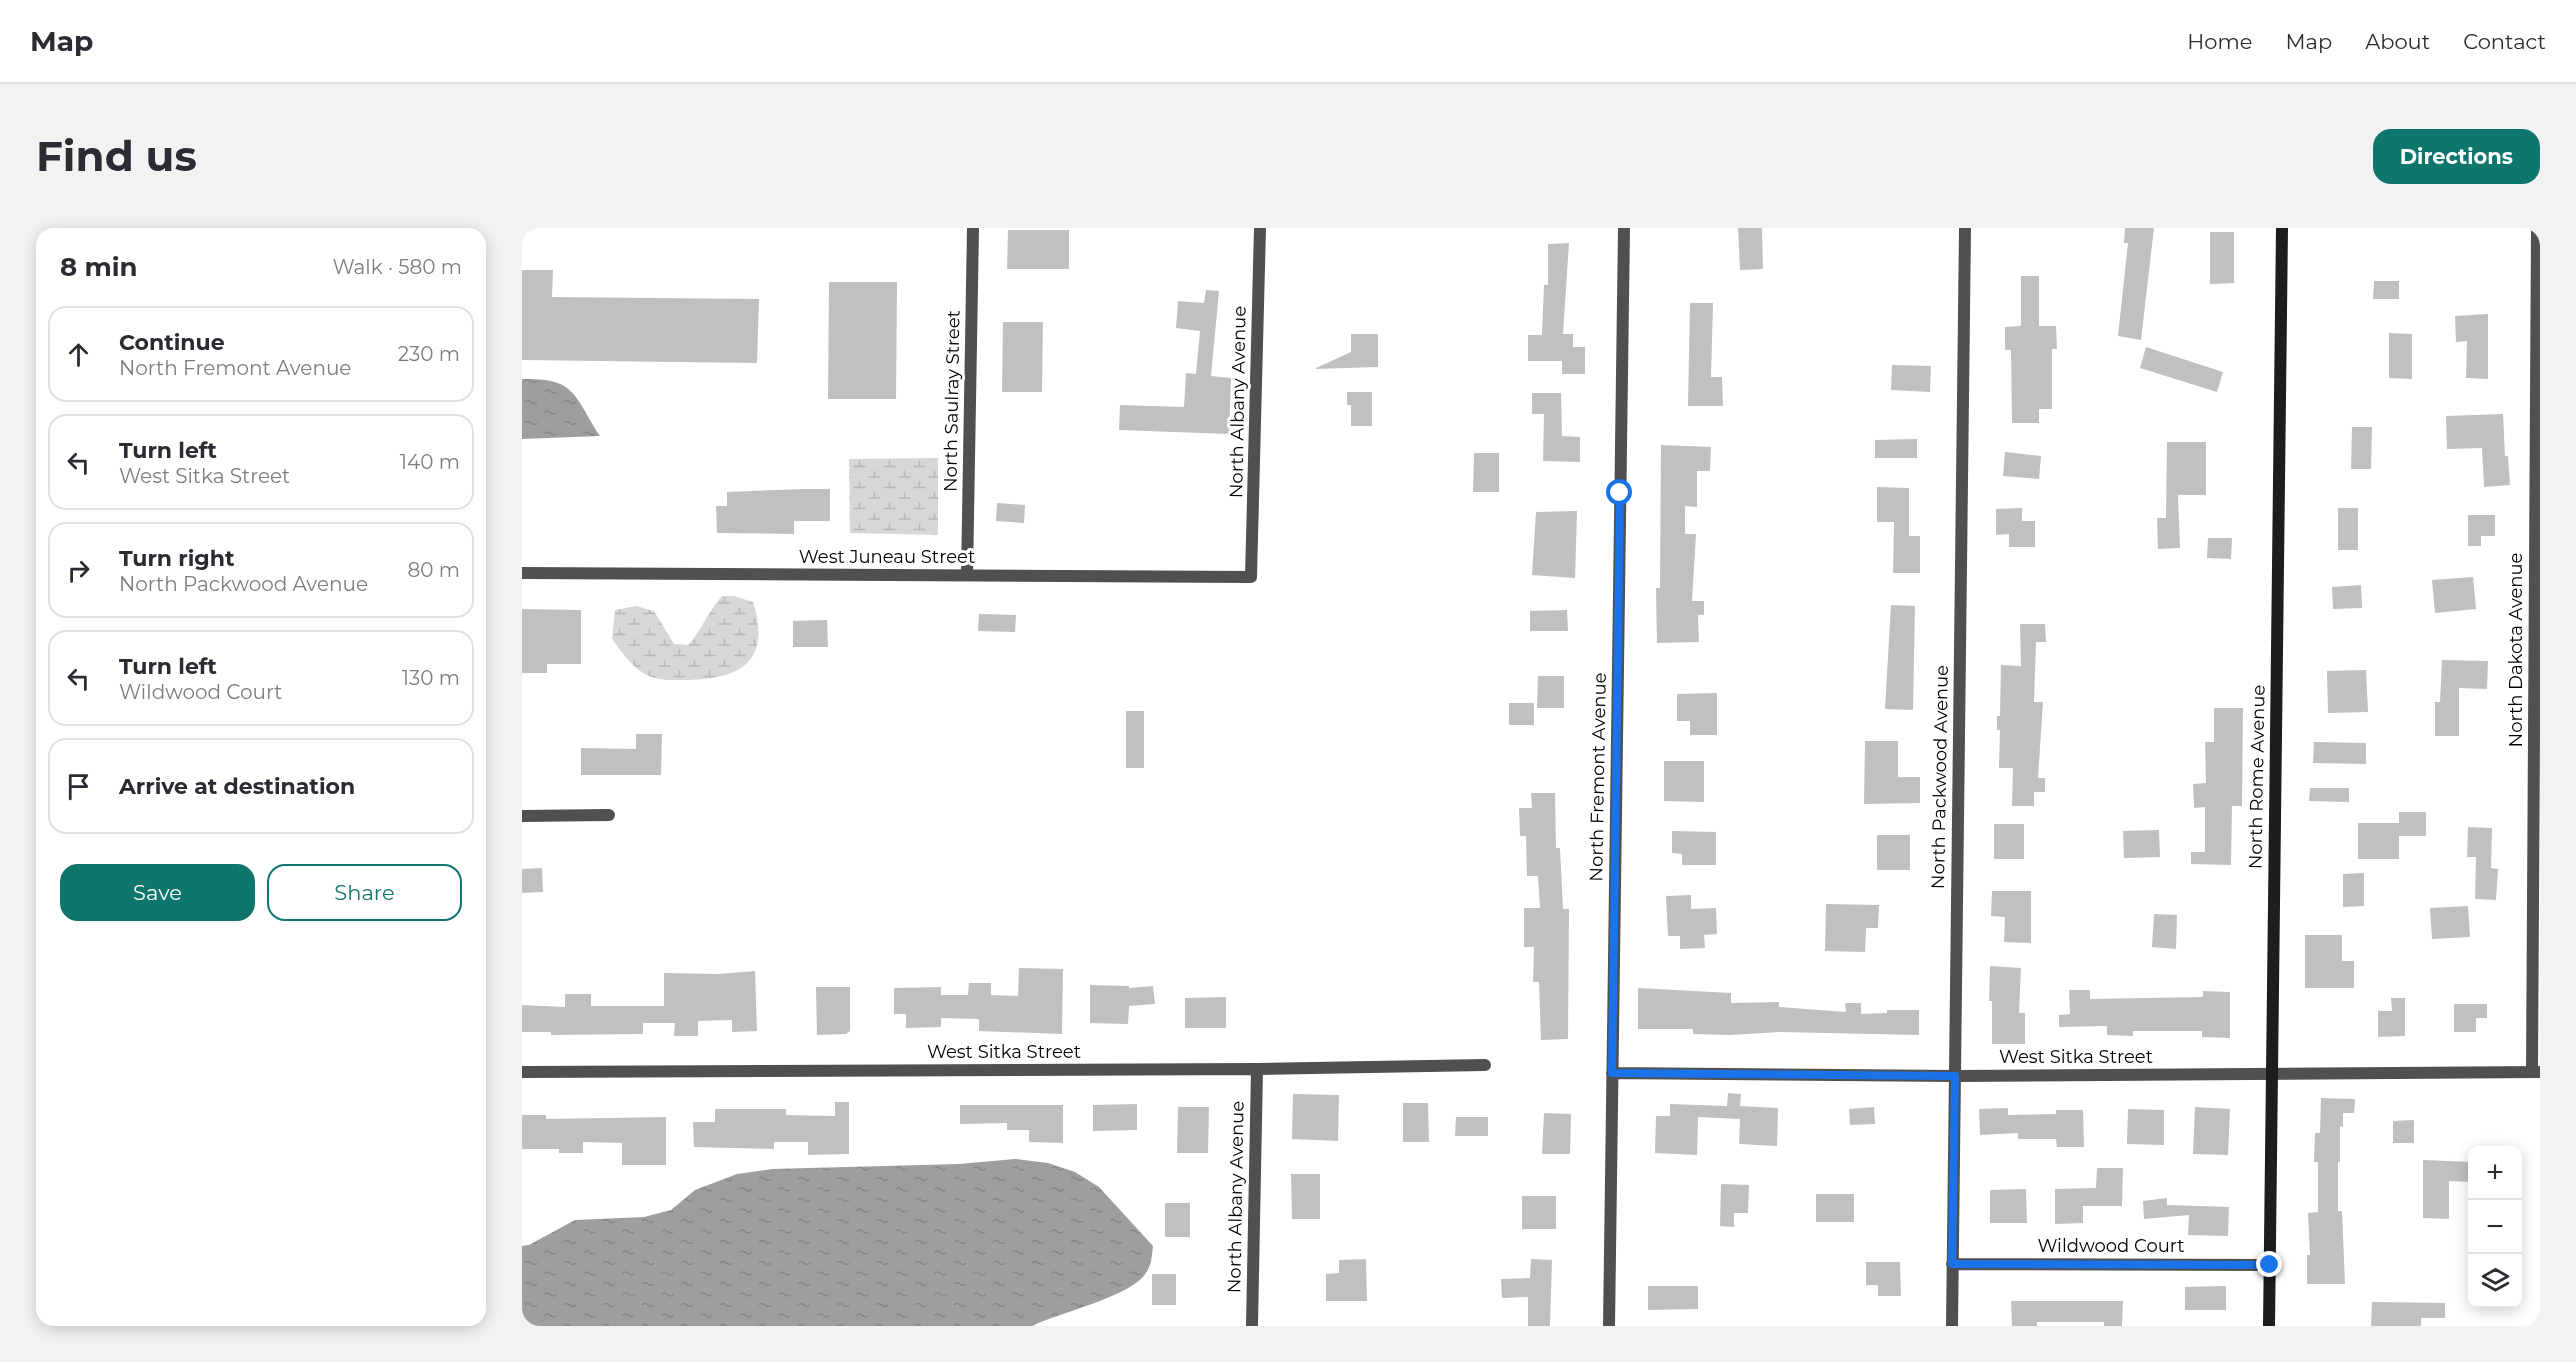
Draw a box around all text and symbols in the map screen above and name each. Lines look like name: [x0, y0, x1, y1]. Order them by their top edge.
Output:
text: Map: [30, 24, 93, 58]
text: Home: [2187, 29, 2252, 54]
text: Map: [2285, 29, 2332, 54]
text: About: [2365, 29, 2430, 54]
text: Contact: [2463, 29, 2546, 54]
button: Directions: [2373, 129, 2540, 184]
text: Find us: [36, 130, 197, 182]
text: 8 min: [60, 251, 138, 283]
text: Walk · 580 m: [332, 255, 462, 279]
street label: North Albany Avenue: [1225, 306, 1251, 498]
street label: North Saulray Street: [939, 310, 965, 492]
text: Continue: [119, 329, 225, 356]
icon: ahead: [62, 338, 95, 371]
text: 230 m: [398, 342, 460, 366]
text: North Fremont Avenue: [119, 356, 351, 380]
text: Turn left: [119, 437, 217, 464]
icon: left: [62, 446, 95, 479]
text: 140 m: [400, 450, 460, 474]
text: West Sitka Street: [119, 464, 290, 488]
route start: [1606, 479, 1632, 505]
text: Turn right: [119, 545, 234, 572]
street label: West Juneau Street: [799, 546, 975, 568]
street label: North Dakota Avenue: [2505, 552, 2527, 747]
icon: right: [62, 554, 95, 587]
text: 80 m: [408, 558, 460, 582]
text: North Packwood Avenue: [119, 572, 368, 596]
text: Turn left: [119, 653, 217, 680]
icon: left: [62, 662, 95, 695]
street label: North Packwood Avenue: [1927, 665, 1953, 889]
text: 130 m: [402, 666, 460, 690]
street label: North Fremont Avenue: [1585, 672, 1611, 882]
text: Wildwood Court: [119, 680, 283, 704]
street label: North Rome Avenue: [2244, 684, 2270, 869]
icon: arrive: [62, 770, 95, 803]
text: Arrive at destination: [119, 773, 355, 800]
button: Save: [60, 864, 255, 921]
button: Share: [267, 864, 462, 921]
street label: West Sitka Street: [927, 1041, 1081, 1063]
street label: West Sitka Street: [1999, 1046, 2153, 1068]
street label: North Albany Avenue: [1223, 1101, 1249, 1293]
map controls: [2468, 1146, 2522, 1308]
button: +: [2468, 1146, 2522, 1200]
button: −: [2468, 1200, 2522, 1254]
street label: Wildwood Court: [2037, 1235, 2185, 1257]
route end: [2256, 1251, 2282, 1277]
button: layers: [2468, 1254, 2522, 1308]

